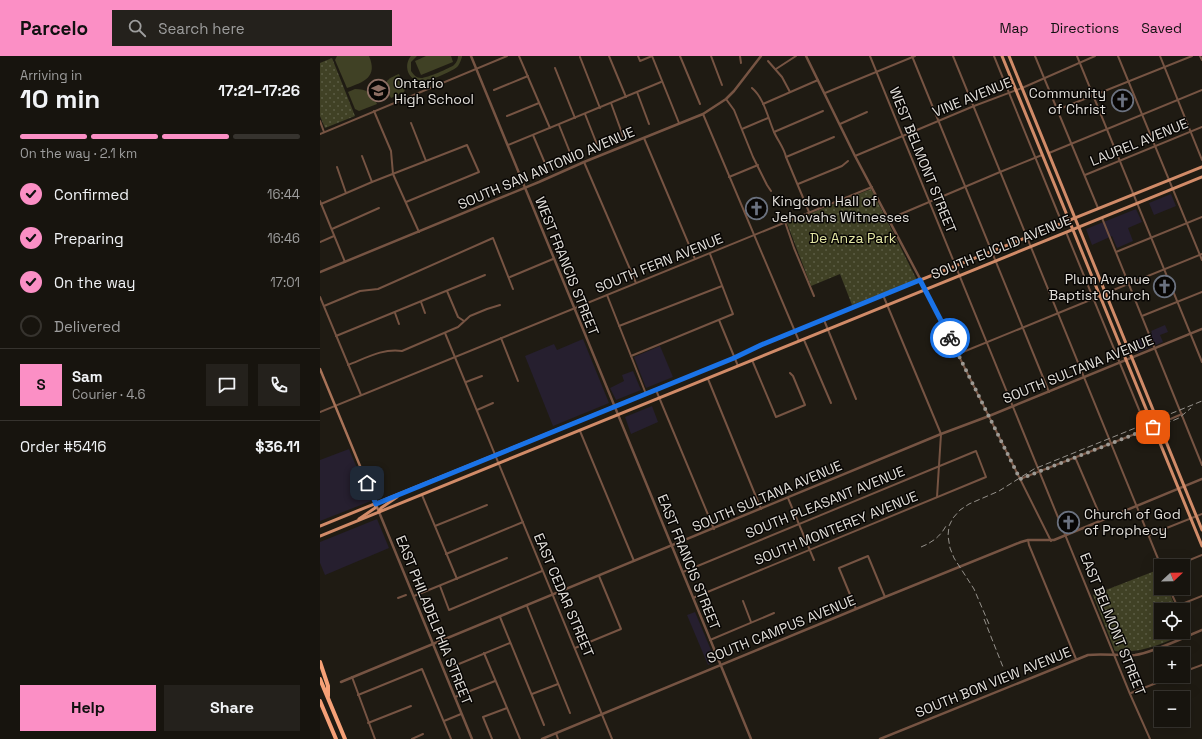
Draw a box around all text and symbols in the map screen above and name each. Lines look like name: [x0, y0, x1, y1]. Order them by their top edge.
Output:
search box: [112, 10, 392, 46]
text: Parcelo: [20, 16, 88, 41]
icon: search: [126, 17, 148, 39]
text: Search here: [158, 19, 245, 38]
text: Map: [999, 19, 1029, 37]
text: Directions: [1051, 19, 1119, 37]
text: Saved: [1141, 19, 1182, 37]
text: Arriving in: [20, 67, 82, 84]
street label: VINE AVENUE: [930, 73, 1014, 121]
place label: Ontario High School: [394, 74, 474, 108]
school or university icon: Ontario High School: [366, 78, 392, 104]
text: 17:21–17:26: [218, 81, 300, 100]
text: 10 min: [20, 82, 100, 116]
street label: WEST BELMONT STREET: [885, 84, 961, 236]
place label: Community of Christ: [1029, 84, 1106, 118]
church icon: Community of Christ: [1109, 88, 1135, 114]
street label: LAUREL AVENUE: [1087, 114, 1191, 170]
street label: SOUTH SAN ANTONIO AVENUE: [455, 123, 637, 213]
text: On the way · 2.1 km: [20, 145, 137, 162]
icon: check: [20, 183, 42, 205]
text: Confirmed: [54, 185, 129, 204]
text: 16:44: [267, 186, 300, 203]
place label: Kingdom Hall of Jehovahs Witnesses: [772, 192, 909, 226]
street label: WEST FRANCIS STREET: [531, 194, 603, 338]
church icon: Kingdom Hall of Jehovahs Witnesses: [743, 196, 769, 222]
street label: SOUTH EUCLID AVENUE: [928, 211, 1074, 283]
icon: check: [20, 227, 42, 249]
text: Preparing: [54, 229, 124, 248]
street label: SOUTH FERN AVENUE: [592, 229, 726, 297]
park label: De Anza Park: [810, 229, 897, 247]
text: 16:46: [267, 230, 300, 247]
place label: Plum Avenue Baptist Church: [1049, 270, 1150, 304]
icon: check: [20, 271, 42, 293]
text: On the way: [54, 273, 135, 292]
text: 17:01: [270, 274, 300, 291]
church icon: Plum Avenue Baptist Church: [1152, 274, 1178, 300]
text: Delivered: [54, 317, 121, 336]
courier: [930, 318, 970, 358]
icon: bike: [939, 327, 961, 349]
street label: SOUTH SULTANA AVENUE: [1000, 330, 1156, 408]
button: chat: [206, 364, 248, 406]
button: phone: [258, 364, 300, 406]
text: Sam: [72, 367, 103, 386]
text: S: [36, 375, 46, 394]
text: Courier · 4.6: [72, 386, 145, 403]
pin: [1136, 410, 1170, 444]
icon: bag: [1142, 416, 1164, 438]
text: Order #5416: [20, 437, 106, 456]
text: $36.11: [255, 437, 300, 456]
street label: SOUTH SULTANA AVENUE: [689, 456, 845, 536]
street label: SOUTH PLEASANT AVENUE: [743, 462, 907, 542]
pin: [350, 466, 384, 500]
icon: home: [356, 472, 378, 494]
street label: SOUTH MONTEREY AVENUE: [752, 487, 921, 569]
street label: EAST FRANCIS STREET: [654, 492, 724, 632]
place label: Church of God of Prophecy: [1084, 505, 1181, 539]
church icon: Church of God of Prophecy: [1055, 509, 1081, 535]
street label: EAST CEDAR STREET: [530, 530, 598, 660]
street label: EAST PHILADELPHIA STREET: [392, 533, 476, 707]
street label: EAST BELMONT STREET: [1076, 550, 1150, 698]
north arrow: [1154, 559, 1190, 595]
map controls: [1154, 559, 1190, 727]
street label: SOUTH CAMPUS AVENUE: [704, 591, 858, 667]
button: locate: [1154, 603, 1190, 639]
street label: SOUTH BON VIEW AVENUE: [913, 642, 1074, 721]
button: +: [1154, 647, 1190, 683]
button: Help: [20, 685, 156, 731]
button: Share: [164, 685, 300, 731]
button: −: [1154, 691, 1190, 727]

